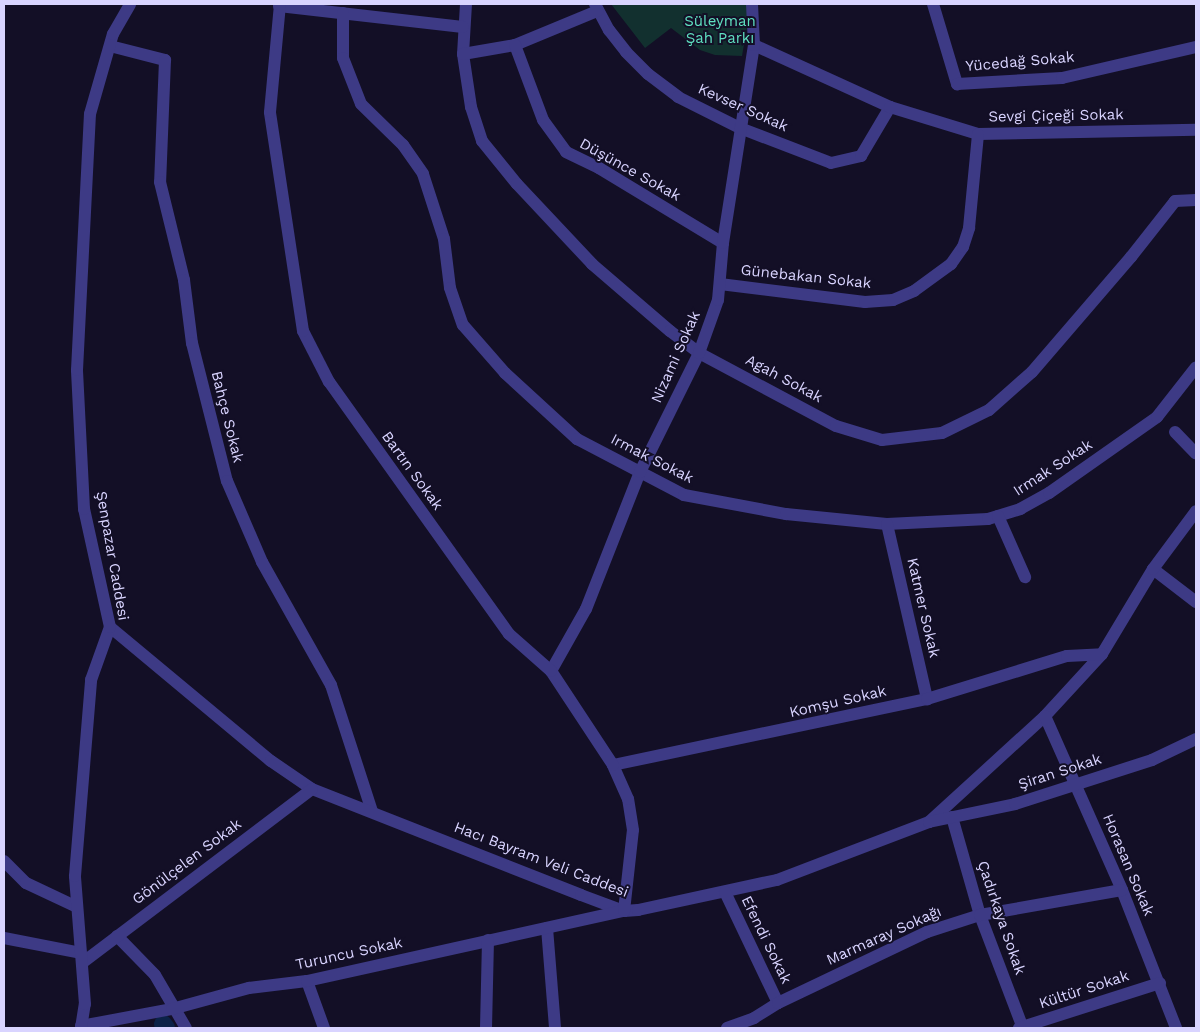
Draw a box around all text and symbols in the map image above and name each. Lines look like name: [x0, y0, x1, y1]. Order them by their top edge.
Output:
park label: Süleyman Şah Parkı: [684, 12, 756, 47]
street label: Yücedağ Sokak: [965, 48, 1075, 76]
street label: Kevser Sokak: [695, 80, 791, 136]
street label: Sevgi Çiçeği Sokak: [988, 106, 1124, 126]
street label: Düşünce Sokak: [576, 135, 684, 205]
street label: Günebakan Sokak: [740, 261, 872, 293]
street label: Nizami Sokak: [648, 308, 704, 406]
street label: Agah Sokak: [742, 351, 826, 407]
street label: Bahçe Sokak: [207, 369, 247, 465]
street label: Bartın Sokak: [378, 428, 446, 514]
street label: Irmak Sokak: [607, 430, 697, 488]
street label: Irmak Sokak: [1010, 436, 1096, 500]
street label: Şenpazar Caddesi: [92, 490, 132, 622]
street label: Katmer Sokak: [903, 556, 943, 660]
street label: Komşu Sokak: [788, 682, 888, 722]
street label: Şiran Sokak: [1016, 750, 1104, 794]
street label: Horasan Sokak: [1098, 811, 1158, 919]
street label: Gönülçelen Sokak: [129, 815, 245, 909]
street label: Hacı Bayram Veli Caddesi: [451, 818, 631, 902]
street label: Çadırkaya Sokak: [973, 858, 1029, 978]
street label: Efendi Sokak: [737, 893, 795, 987]
street label: Marmaray Sokağı: [824, 902, 944, 970]
street label: Turuncu Sokak: [294, 934, 404, 974]
street label: Kültür Sokak: [1037, 967, 1131, 1013]

